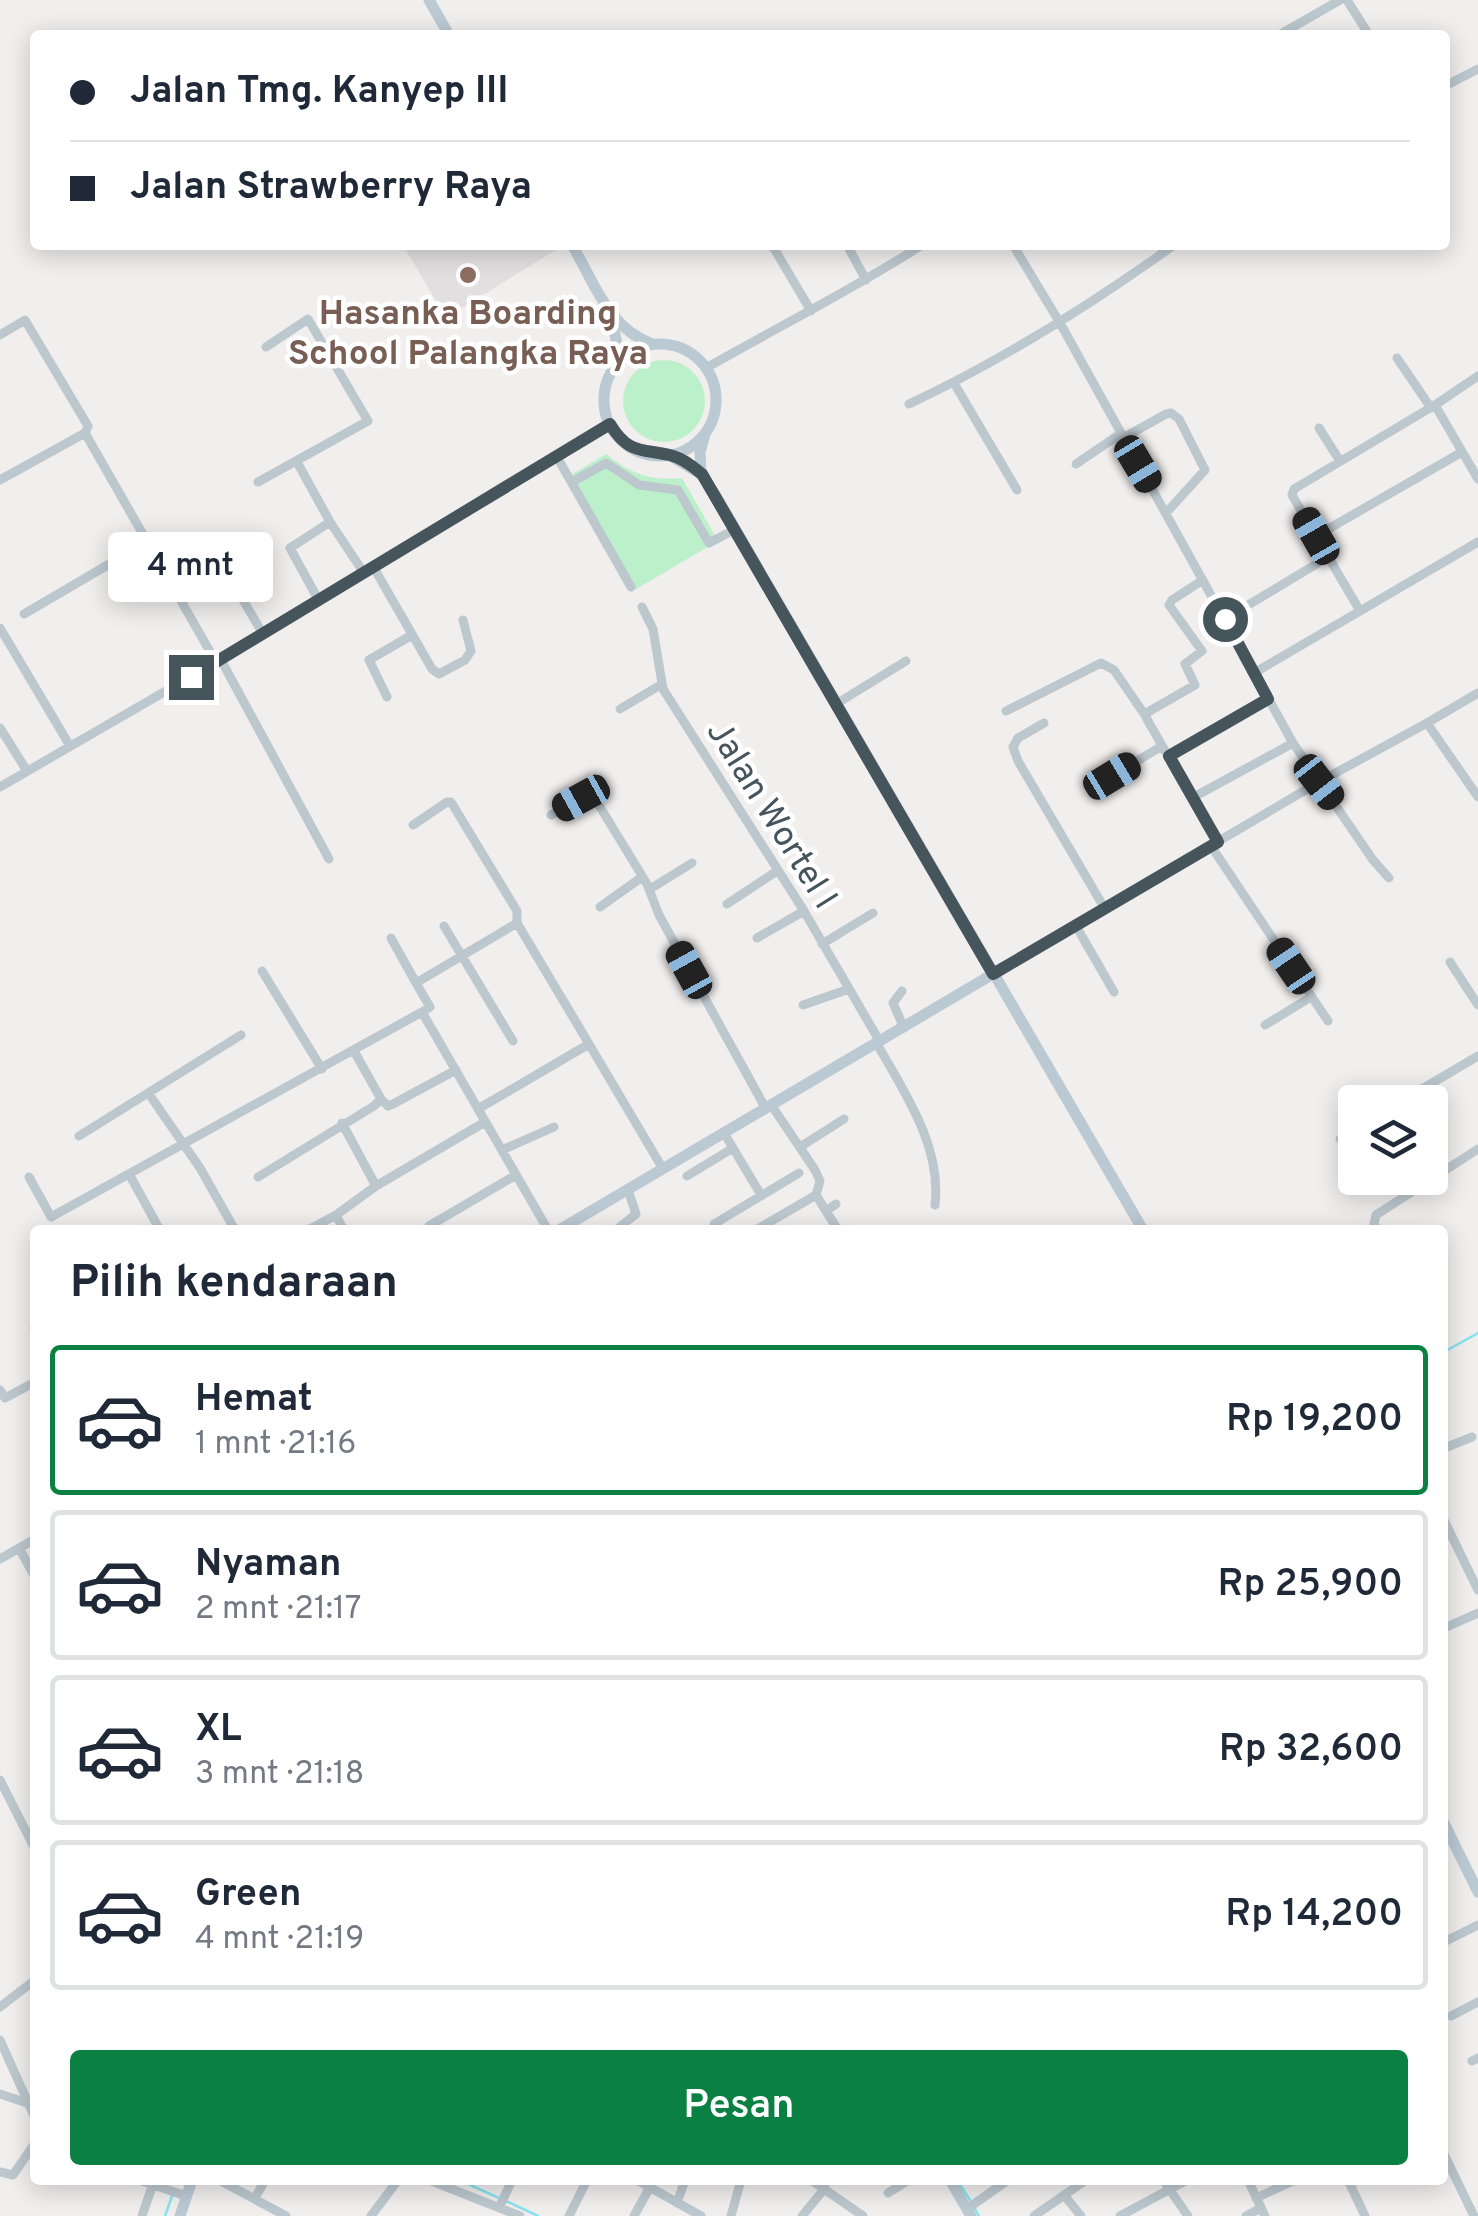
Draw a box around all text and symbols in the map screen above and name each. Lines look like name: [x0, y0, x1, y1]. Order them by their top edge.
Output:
text: Jalan Tmg. Kanyep III: [130, 68, 509, 117]
text: Jalan Strawberry Raya: [130, 164, 532, 213]
marker: Hasanka Boarding School Palangka Raya: [457, 264, 479, 286]
place label: Hasanka Boarding School Palangka Raya: [288, 293, 648, 377]
car: [1110, 431, 1166, 497]
car: [1288, 503, 1344, 569]
callout: 4 mnt: [109, 532, 274, 602]
text: 4 mnt: [147, 547, 234, 587]
route start: [1203, 597, 1248, 642]
route end: [169, 655, 214, 700]
street label: Jalan Wortel I: [695, 713, 846, 918]
car: [1079, 748, 1145, 804]
car: [1289, 749, 1349, 815]
car: [547, 770, 615, 826]
car: [1262, 933, 1320, 999]
car: [661, 936, 717, 1004]
map controls: [1338, 1085, 1448, 1195]
button: layers: [1338, 1085, 1448, 1195]
text: Pilih kendaraan: [70, 1256, 398, 1313]
icon: car: [75, 1375, 165, 1465]
text: Hemat: [195, 1376, 313, 1425]
text: Rp 19,200: [1226, 1396, 1403, 1445]
text: 1 mnt · 21:16: [195, 1425, 356, 1465]
icon: car: [75, 1540, 165, 1630]
text: Nyaman: [195, 1541, 342, 1590]
text: Rp 25,900: [1218, 1561, 1403, 1610]
text: 2 mnt · 21:17: [195, 1590, 362, 1630]
icon: car: [75, 1705, 165, 1795]
text: XL: [195, 1706, 242, 1755]
text: Rp 32,600: [1219, 1726, 1403, 1775]
text: 3 mnt · 21:18: [195, 1755, 364, 1795]
icon: car: [75, 1870, 165, 1960]
text: Green: [195, 1871, 301, 1920]
text: Rp 14,200: [1225, 1891, 1403, 1940]
text: 4 mnt · 21:19: [195, 1920, 364, 1960]
button: Pesan: [70, 2050, 1408, 2165]

